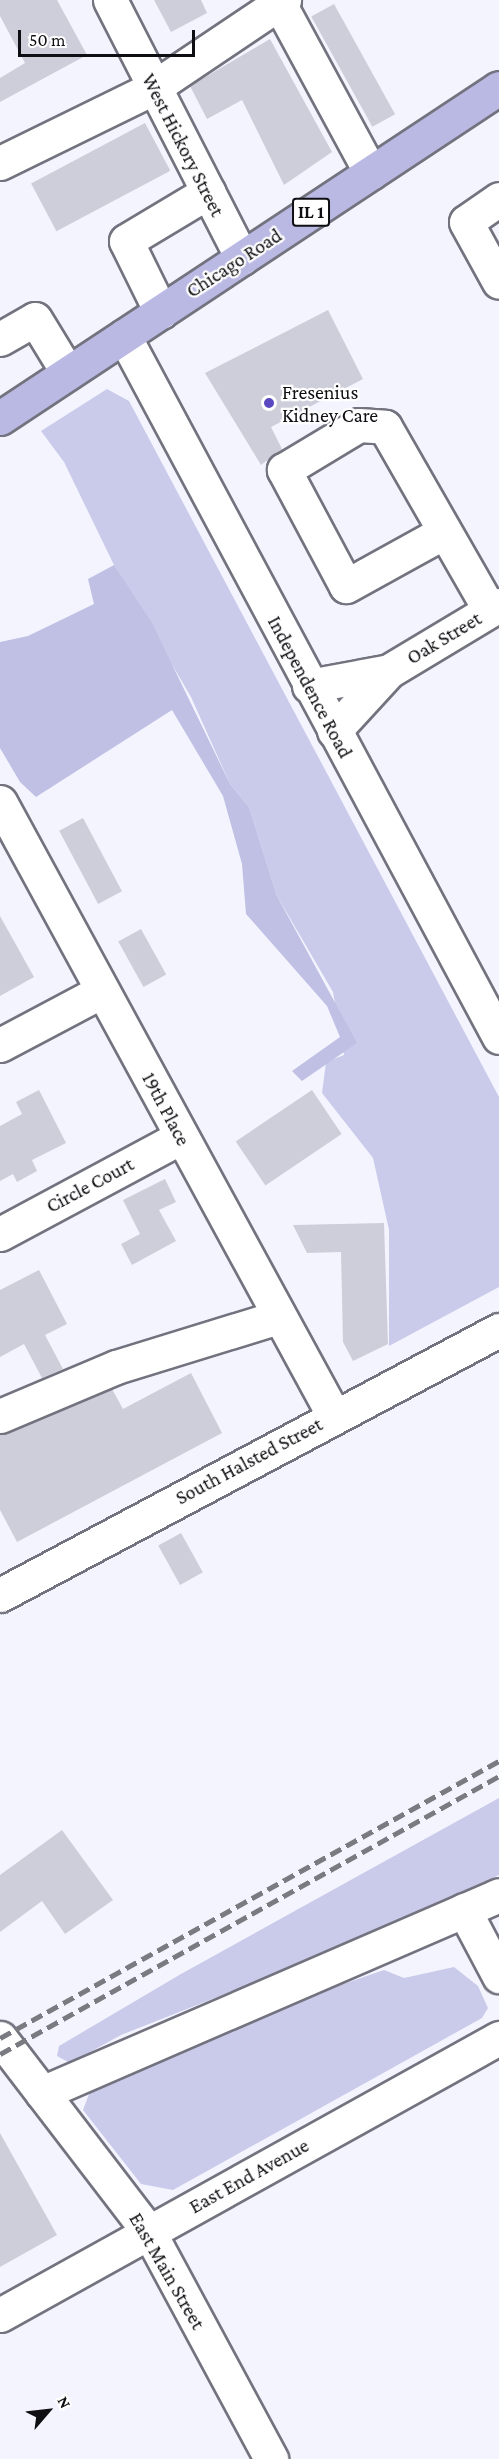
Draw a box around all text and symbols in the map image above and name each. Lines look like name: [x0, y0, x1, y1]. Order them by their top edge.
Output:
scale bar: [21, 18, 198, 56]
text: 50 m: [29, 30, 66, 50]
street label: West Hickory Street: [137, 69, 229, 221]
road number: IL 1: [292, 197, 330, 227]
street label: Chicago Road: [182, 223, 286, 303]
place label: Fresenius Kidney Care: [282, 380, 378, 427]
marker: Fresenius Kidney Care: [260, 394, 278, 412]
street label: Oak Street: [402, 606, 486, 670]
street label: Independence Road: [262, 612, 358, 762]
street label: 19th Place: [137, 1068, 195, 1150]
street label: Circle Court: [42, 1152, 138, 1218]
street label: South Halsted Street: [171, 1412, 327, 1510]
street label: East End Avenue: [185, 2133, 313, 2219]
street label: East Main Street: [124, 2208, 210, 2334]
north arrow: [18, 2381, 78, 2441]
text: N: [54, 2394, 74, 2411]

